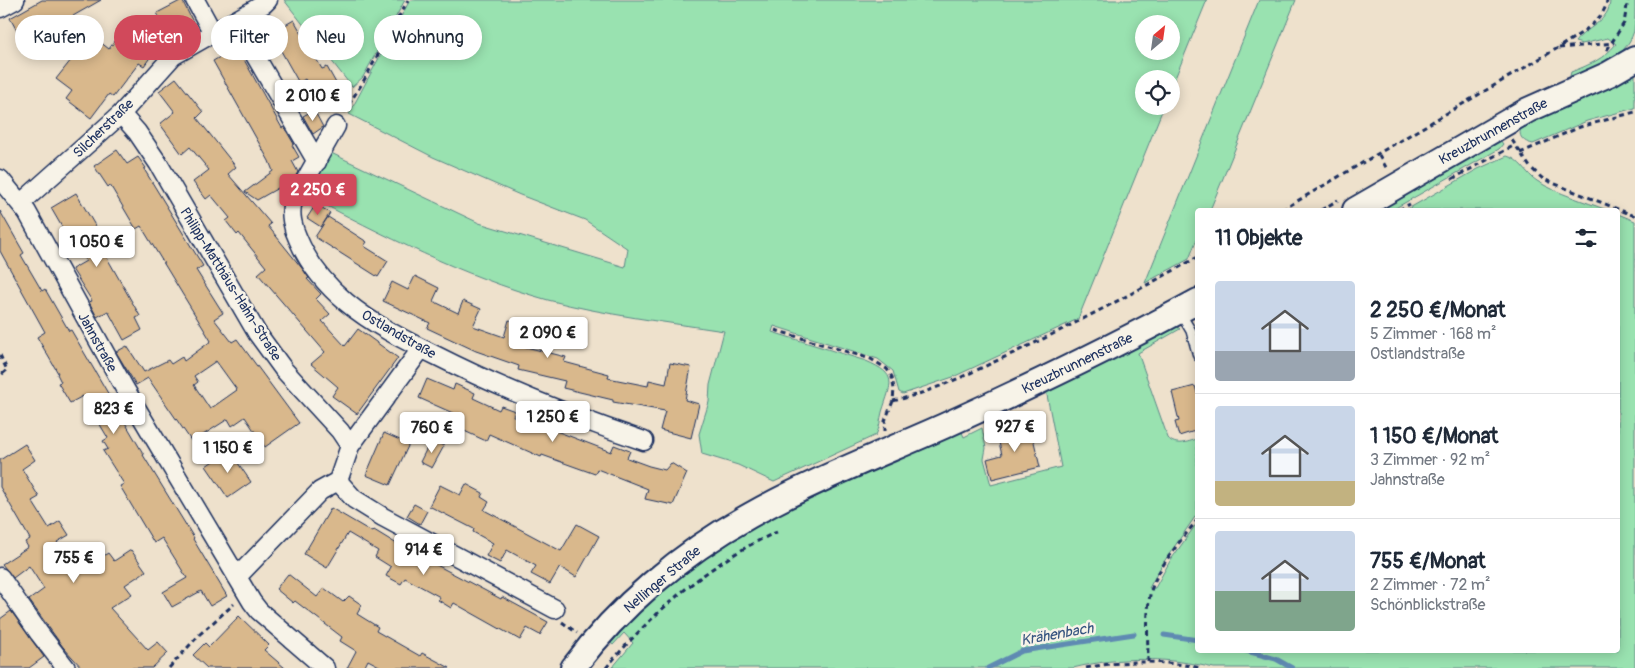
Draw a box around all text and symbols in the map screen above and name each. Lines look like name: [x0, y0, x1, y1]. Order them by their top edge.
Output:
chip: Kaufen: [15, 15, 104, 60]
chip: Mieten: [114, 15, 201, 60]
chip: Filter: [211, 15, 288, 60]
chip: Neu: [298, 15, 364, 60]
chip: Wohnung: [374, 15, 482, 60]
north arrow: [1135, 15, 1180, 60]
map controls: [1135, 15, 1180, 115]
button: locate: [1135, 70, 1180, 115]
pin: 2 010 €: [267, 80, 359, 122]
text: 2 010 €: [286, 86, 340, 106]
street label: Silcherstraße: [70, 95, 137, 161]
street label: Kreuzbrunnenstraße: [1436, 95, 1551, 168]
pin: 2 250 €: [272, 174, 364, 216]
text: 2 250 €: [291, 180, 346, 200]
street label: Philipp-Matthäus-Hahn-Straße: [176, 204, 285, 364]
icon: filters: [1572, 224, 1600, 252]
text: 11 Objekte: [1215, 225, 1302, 252]
pin: 1 050 €: [51, 226, 143, 268]
text: 1 050 €: [70, 232, 124, 252]
text: 2 250 €/Monat: [1370, 297, 1505, 324]
icon: home: [1255, 301, 1315, 361]
street label: Ostlandstraße: [359, 306, 439, 363]
street label: Jahnstraße: [74, 310, 121, 375]
pin: 2 090 €: [502, 316, 594, 359]
text: 2 090 €: [520, 323, 576, 343]
text: 5 Zimmer · 168 m²: [1370, 324, 1496, 344]
street label: Kreuzbrunnenstraße: [1019, 329, 1136, 398]
text: Ostlandstraße: [1370, 344, 1465, 364]
pin: 823 €: [79, 392, 149, 435]
text: 823 €: [94, 399, 134, 419]
pin: 1 250 €: [507, 400, 599, 443]
text: 1 250 €: [527, 407, 579, 427]
pin: 927 €: [980, 410, 1050, 453]
pin: 760 €: [397, 412, 467, 454]
text: 927 €: [995, 417, 1035, 437]
text: 760 €: [411, 418, 453, 438]
text: 1 150 €/Monat: [1370, 423, 1498, 450]
icon: home: [1255, 426, 1315, 486]
pin: 1 150 €: [182, 432, 274, 474]
text: 1 150 €: [203, 438, 253, 458]
text: 3 Zimmer · 92 m²: [1370, 450, 1490, 470]
text: Jahnstraße: [1370, 470, 1445, 490]
pin: 914 €: [389, 534, 459, 576]
text: 914 €: [405, 540, 443, 560]
pin: 755 €: [39, 542, 109, 584]
street label: Nellinger Straße: [620, 542, 704, 616]
text: 755 €: [54, 548, 94, 568]
text: 755 €/Monat: [1370, 548, 1486, 575]
icon: home: [1255, 551, 1315, 611]
text: 2 Zimmer · 72 m²: [1370, 575, 1490, 595]
text: Schönblickstraße: [1370, 595, 1485, 615]
water label: Krähenbach: [1019, 619, 1096, 650]

